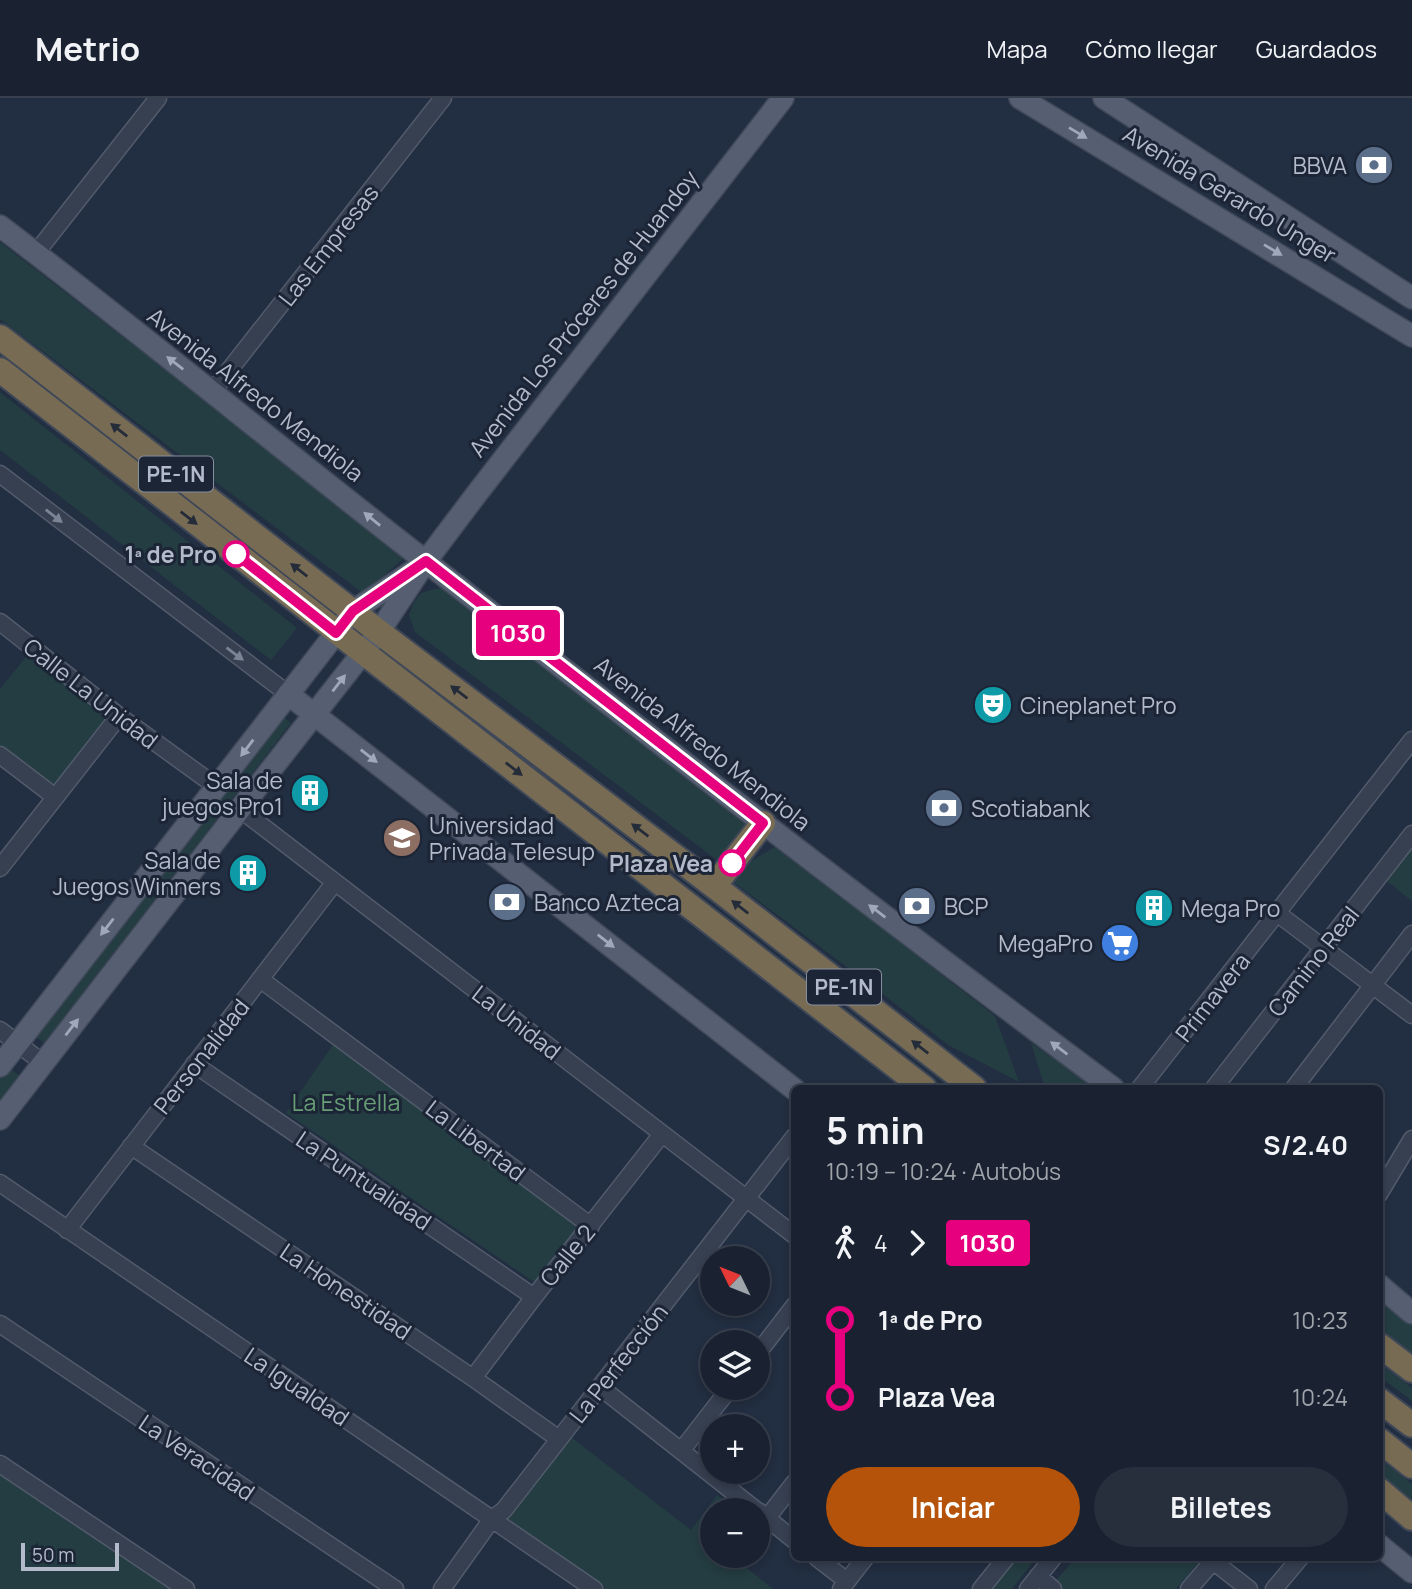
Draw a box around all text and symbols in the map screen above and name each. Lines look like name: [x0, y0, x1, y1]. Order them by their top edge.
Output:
text: Metrio: [35, 26, 140, 71]
text: Mapa: [987, 32, 1048, 65]
text: Cómo llegar: [1086, 32, 1218, 65]
text: Guardados: [1256, 32, 1377, 65]
street label: Avenida Gerardo Unger: [1117, 118, 1343, 270]
one-way arrow: [1069, 127, 1088, 139]
bank icon: BBVA: [1353, 144, 1395, 186]
place label: BBVA: [1293, 149, 1347, 181]
street label: Avenida Los Próceres de Huandoy: [461, 163, 705, 463]
street label: Las Empresas: [270, 178, 386, 312]
one-way arrow: [1264, 244, 1283, 257]
street label: Avenida Alfredo Mendiola: [141, 299, 371, 489]
one-way arrow: [167, 355, 185, 370]
one-way arrow: [111, 422, 129, 437]
road number: PE-1N: [139, 456, 213, 492]
one-way arrow: [45, 508, 63, 522]
one-way arrow: [180, 510, 198, 524]
one-way arrow: [364, 512, 382, 527]
place label: 1ª de Pro: [124, 538, 217, 570]
marker: 1ª de Pro: [223, 541, 249, 567]
one-way arrow: [290, 563, 308, 577]
line badge: 1030: [469, 610, 567, 656]
text: 1030: [490, 616, 546, 649]
street label: Calle La Unidad: [17, 630, 165, 756]
one-way arrow: [226, 646, 244, 660]
street label: Avenida Alfredo Mendiola: [588, 648, 818, 838]
one-way arrow: [331, 675, 346, 693]
theatre icon: Cineplanet Pro: [972, 684, 1014, 726]
one-way arrow: [451, 685, 469, 700]
place label: Cineplanet Pro: [1020, 689, 1177, 721]
one-way arrow: [239, 738, 254, 756]
one-way arrow: [359, 748, 377, 763]
one-way arrow: [505, 761, 523, 775]
place label: Sala de juegos Pro1: [161, 764, 283, 822]
building icon: Sala de juegos Pro1: [289, 772, 331, 814]
bank icon: Scotiabank: [923, 787, 965, 829]
place label: Scotiabank: [971, 792, 1091, 824]
place label: Universidad Privada Telesup: [429, 809, 595, 867]
school or university icon: Universidad Privada Telesup: [381, 817, 423, 859]
one-way arrow: [632, 823, 650, 838]
place label: Sala de Juegos Winners: [52, 844, 221, 902]
place label: Plaza Vea: [609, 847, 713, 879]
marker: Plaza Vea: [719, 850, 745, 876]
building icon: Sala de Juegos Winners: [227, 852, 269, 894]
bank icon: Banco Azteca: [486, 881, 528, 923]
bank icon: BCP: [896, 885, 938, 927]
place label: Banco Azteca: [534, 886, 679, 918]
building icon: Mega Pro: [1133, 887, 1175, 929]
place label: BCP: [944, 890, 989, 922]
place label: Mega Pro: [1181, 892, 1280, 924]
one-way arrow: [732, 899, 750, 914]
street label: Camino Real: [1260, 899, 1366, 1023]
one-way arrow: [868, 904, 886, 918]
one-way arrow: [100, 918, 115, 936]
supermarket icon: MegaPro: [1099, 922, 1141, 964]
place label: MegaPro: [998, 927, 1093, 959]
one-way arrow: [596, 934, 614, 949]
street label: Primavera: [1167, 946, 1257, 1048]
road number: PE-1N: [807, 970, 881, 1004]
street label: La Unidad: [466, 977, 568, 1067]
street label: Personalidad: [146, 992, 256, 1120]
one-way arrow: [64, 1018, 79, 1036]
one-way arrow: [911, 1040, 929, 1054]
one-way arrow: [1050, 1040, 1068, 1055]
park label: La Estrella: [292, 1086, 400, 1118]
street label: La Libertad: [420, 1092, 532, 1188]
text: 5 min: [826, 1103, 924, 1155]
street label: La Puntualidad: [290, 1123, 438, 1237]
text: S/2.40: [1263, 1127, 1348, 1163]
text: 10:19 – 10:24 · Autobús: [826, 1155, 1061, 1187]
street label: Calle 2: [532, 1217, 602, 1293]
icon: walk: [826, 1224, 864, 1262]
icon: forward: [898, 1224, 936, 1262]
text: 1030: [960, 1226, 1016, 1259]
text: 4: [874, 1227, 888, 1259]
street label: La Honestidad: [274, 1235, 418, 1347]
north arrow: [700, 1246, 770, 1316]
map controls: [700, 1246, 770, 1568]
street label: La Perfección: [561, 1297, 675, 1429]
text: 1ª de Pro: [878, 1302, 983, 1338]
text: 10:23: [1292, 1304, 1348, 1336]
button: layers: [700, 1330, 770, 1400]
street label: La Igualdad: [238, 1339, 356, 1433]
text: Plaza Vea: [878, 1379, 996, 1415]
text: 10:24: [1292, 1381, 1348, 1413]
street label: La Veracidad: [133, 1406, 261, 1508]
button: +: [700, 1414, 770, 1484]
button: Iniciar: [826, 1467, 1080, 1547]
button: Billetes: [1094, 1467, 1348, 1547]
button: −: [700, 1498, 770, 1568]
scale bar: [21, 1540, 119, 1572]
text: 50 m: [32, 1542, 74, 1568]

